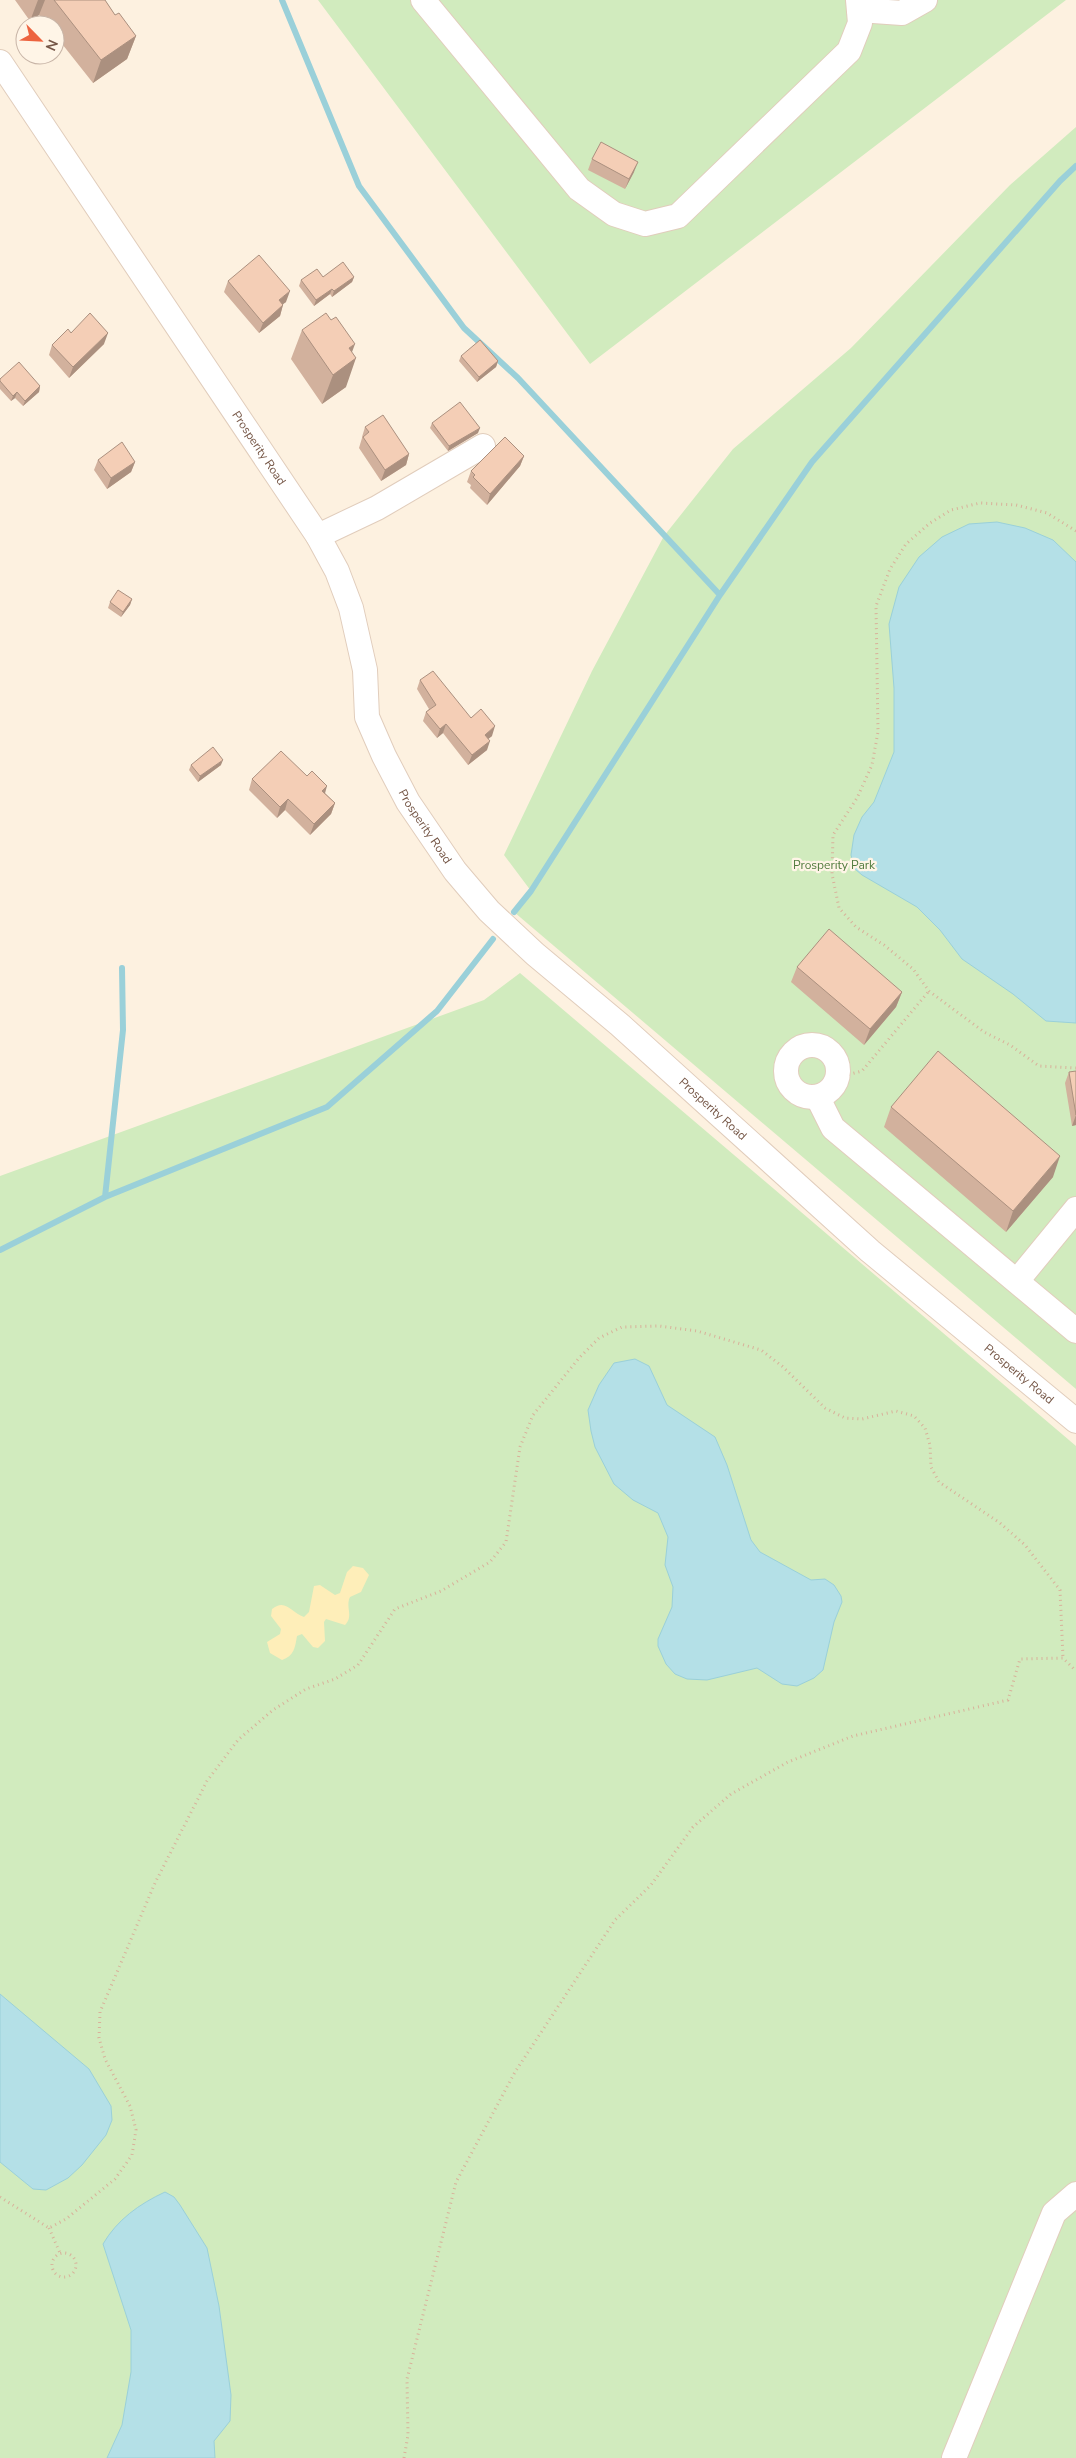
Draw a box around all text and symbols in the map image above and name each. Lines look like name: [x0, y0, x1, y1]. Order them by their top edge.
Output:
north arrow: [15, 15, 65, 65]
text: N: [41, 36, 62, 54]
street label: Prosperity Road: [228, 408, 290, 488]
street label: Prosperity Road: [395, 787, 456, 867]
park label: Prosperity Park: [793, 857, 876, 873]
street label: Prosperity Road: [675, 1074, 750, 1144]
street label: Prosperity Road: [981, 1340, 1057, 1407]

